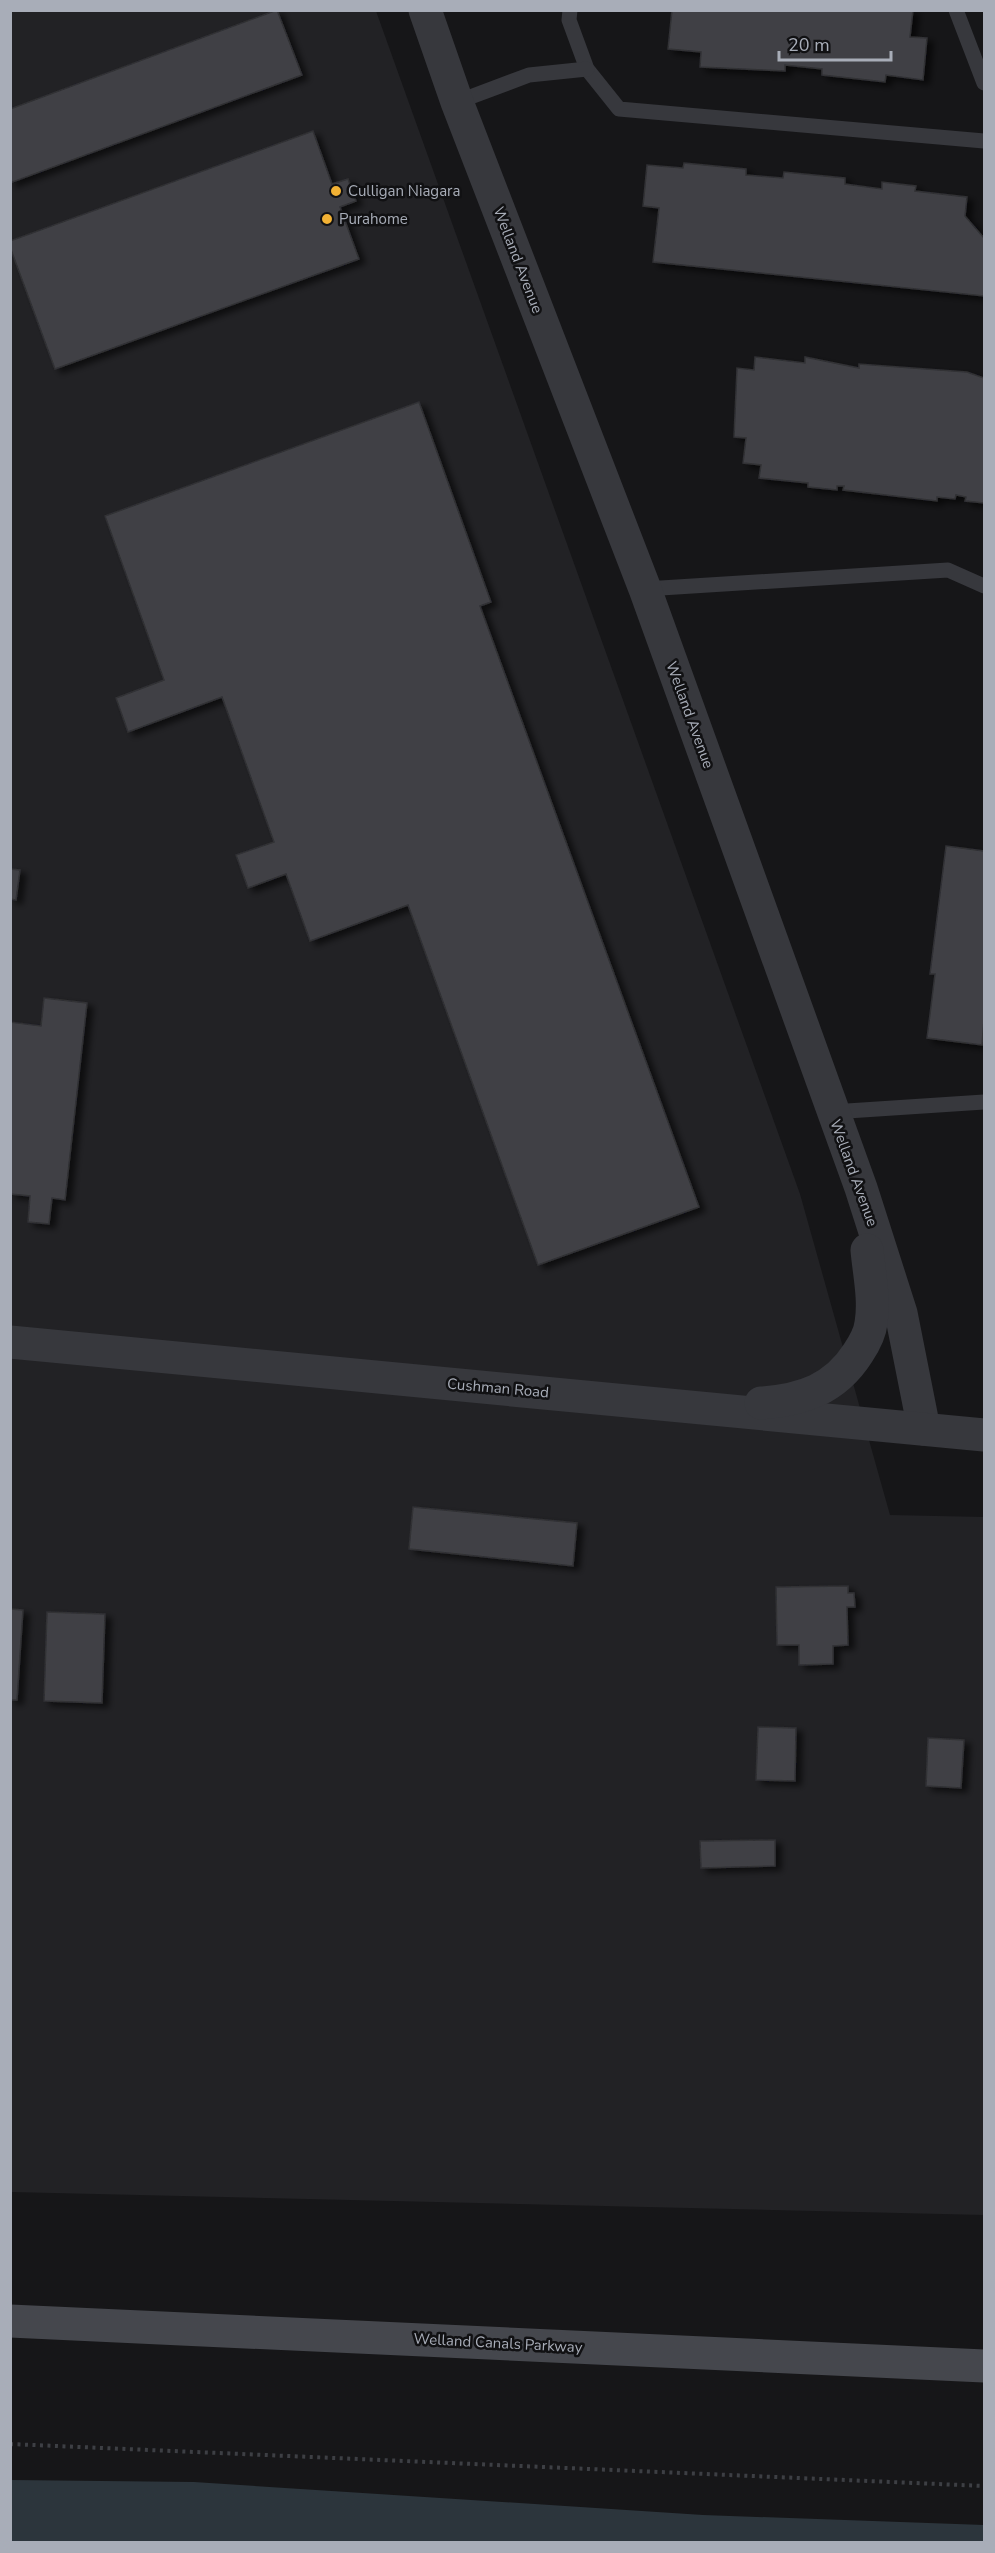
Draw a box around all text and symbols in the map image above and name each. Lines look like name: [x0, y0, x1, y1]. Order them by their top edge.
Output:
scale bar: [779, 24, 892, 62]
text: 20 m: [788, 33, 830, 57]
place label: Culligan Niagara: [348, 181, 460, 201]
marker: Culligan Niagara: [329, 184, 343, 198]
street label: Welland Avenue: [488, 204, 548, 316]
place label: Purahome: [339, 209, 408, 229]
marker: Purahome: [320, 212, 334, 226]
street label: Welland Avenue: [661, 659, 719, 771]
street label: Welland Avenue: [825, 1117, 883, 1229]
street label: Cushman Road: [446, 1374, 550, 1402]
street label: Welland Canals Parkway: [413, 2329, 583, 2357]

